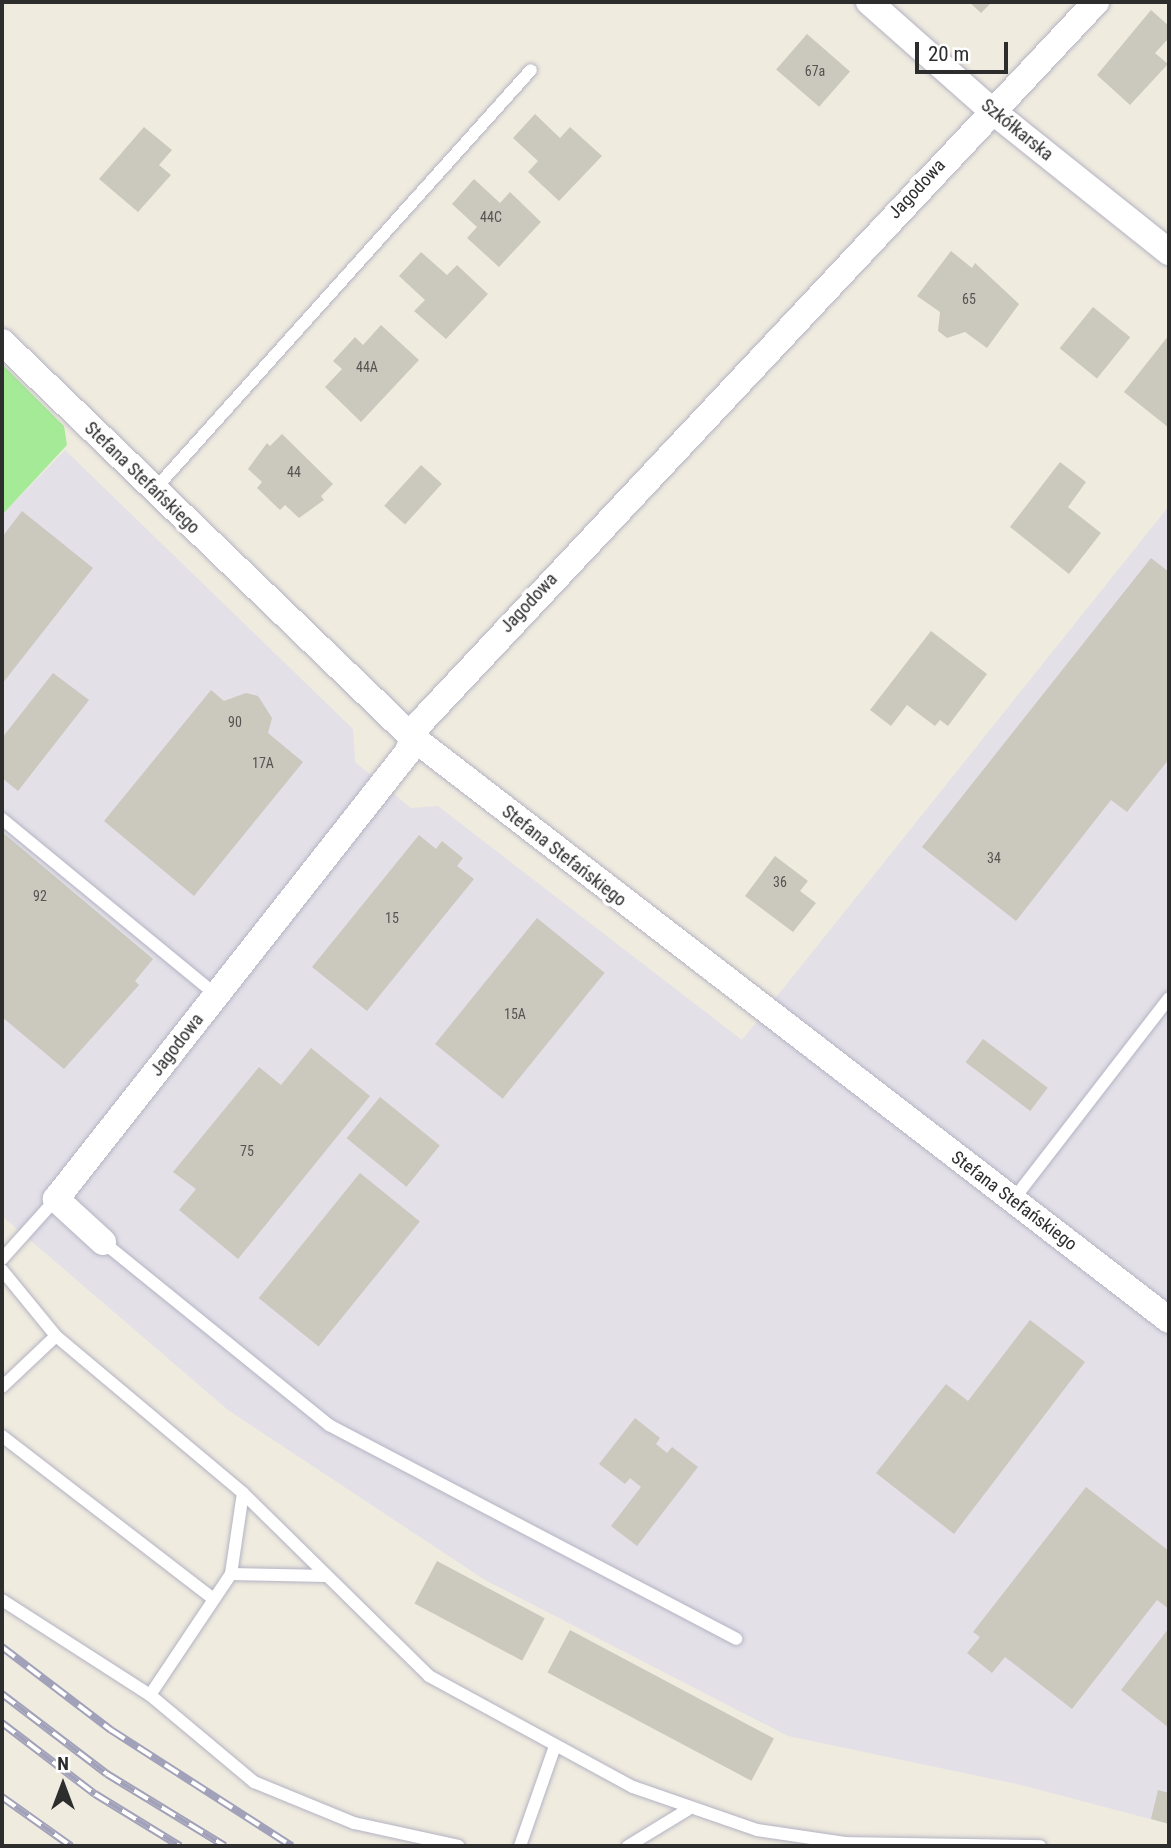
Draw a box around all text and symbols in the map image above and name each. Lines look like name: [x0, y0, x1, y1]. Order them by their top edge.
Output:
scale bar: [919, 28, 1012, 72]
text: 20 m: [928, 42, 969, 66]
house number: 67a: [805, 63, 825, 79]
street label: Szkółkarska: [977, 95, 1057, 165]
street label: Jagodowa: [884, 155, 950, 223]
house number: 44C: [480, 209, 502, 225]
house number: 65: [962, 291, 976, 307]
house number: 44A: [356, 359, 378, 375]
street label: Stefana Stefańskiego: [80, 417, 204, 539]
house number: 44: [287, 464, 301, 480]
street label: Jagodowa: [496, 569, 562, 637]
house number: 90: [228, 714, 242, 730]
house number: 17A: [252, 755, 274, 771]
street label: Stefana Stefańskiego: [498, 801, 630, 911]
house number: 34: [987, 850, 1001, 866]
house number: 36: [773, 874, 787, 890]
house number: 92: [33, 888, 47, 904]
house number: 15: [385, 910, 399, 926]
house number: 15A: [504, 1006, 526, 1022]
street label: Jagodowa: [146, 1009, 208, 1081]
house number: 75: [240, 1143, 254, 1159]
street label: Stefana Stefańskiego: [947, 1147, 1081, 1255]
north arrow: [28, 1750, 98, 1820]
text: N: [57, 1752, 69, 1775]

